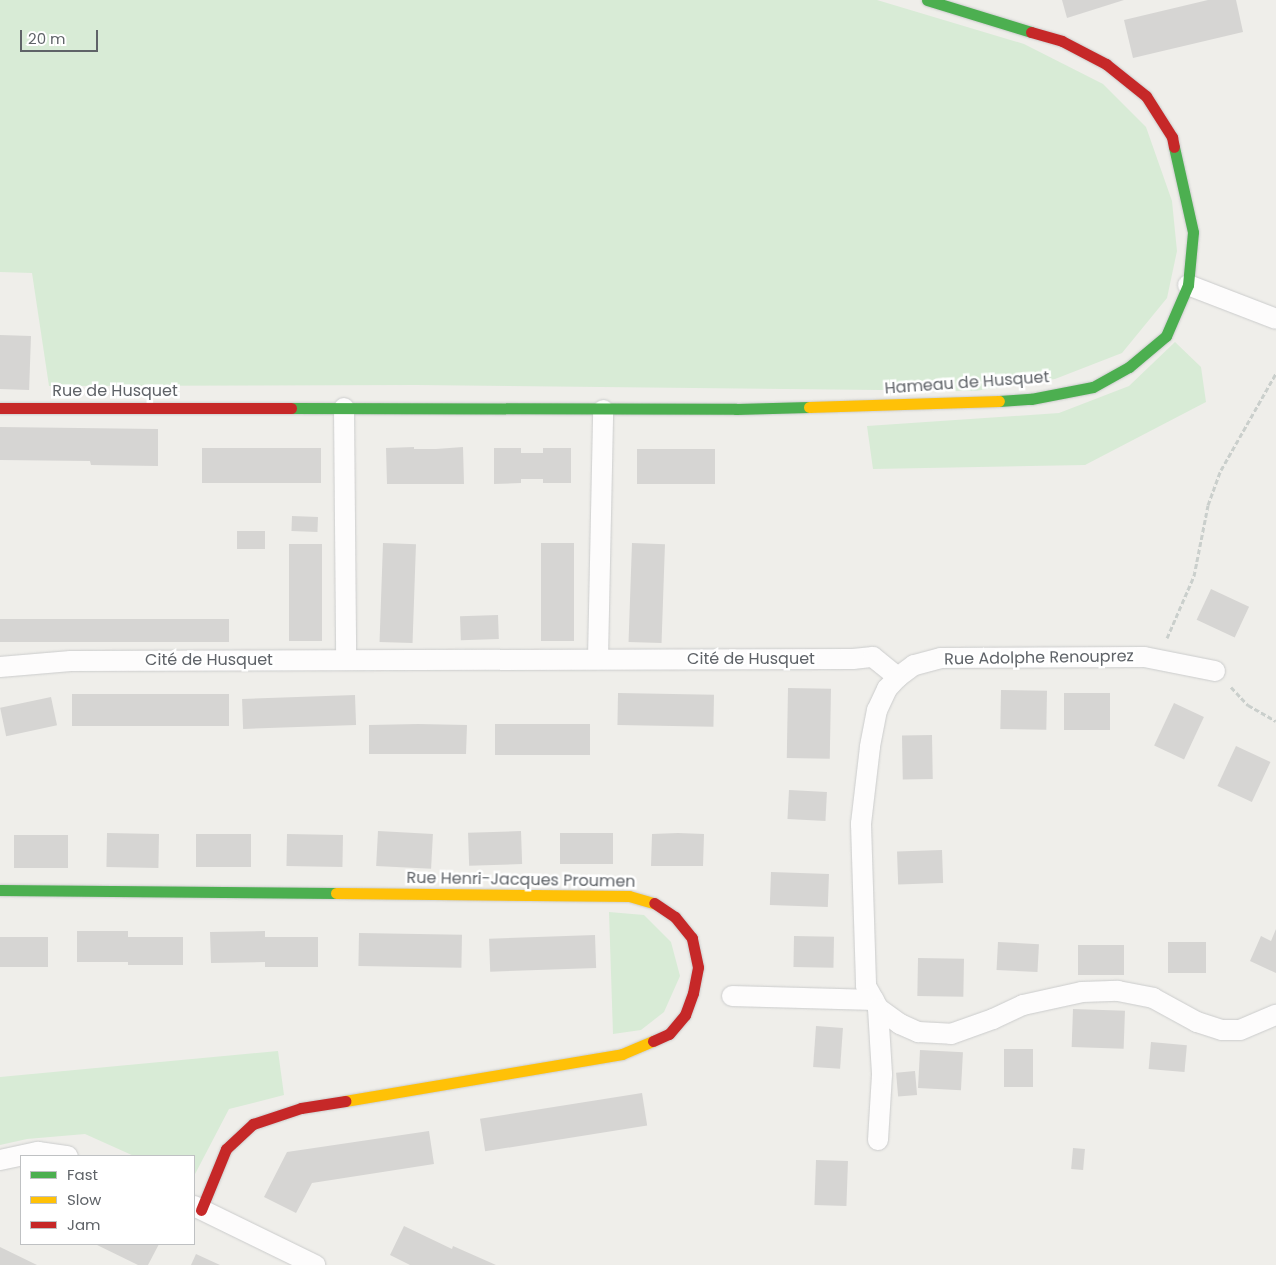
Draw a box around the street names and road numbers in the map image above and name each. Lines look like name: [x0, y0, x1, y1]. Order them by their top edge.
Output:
street label: Hameau de Husquet: [884, 368, 1050, 398]
street label: Rue de Husquet: [52, 381, 178, 401]
street label: Rue Adolphe Renouprez: [944, 647, 1134, 669]
street label: Cité de Husquet: [687, 649, 815, 669]
street label: Cité de Husquet: [145, 650, 273, 670]
street label: Rue Henri-Jacques Proumen: [406, 868, 636, 892]

